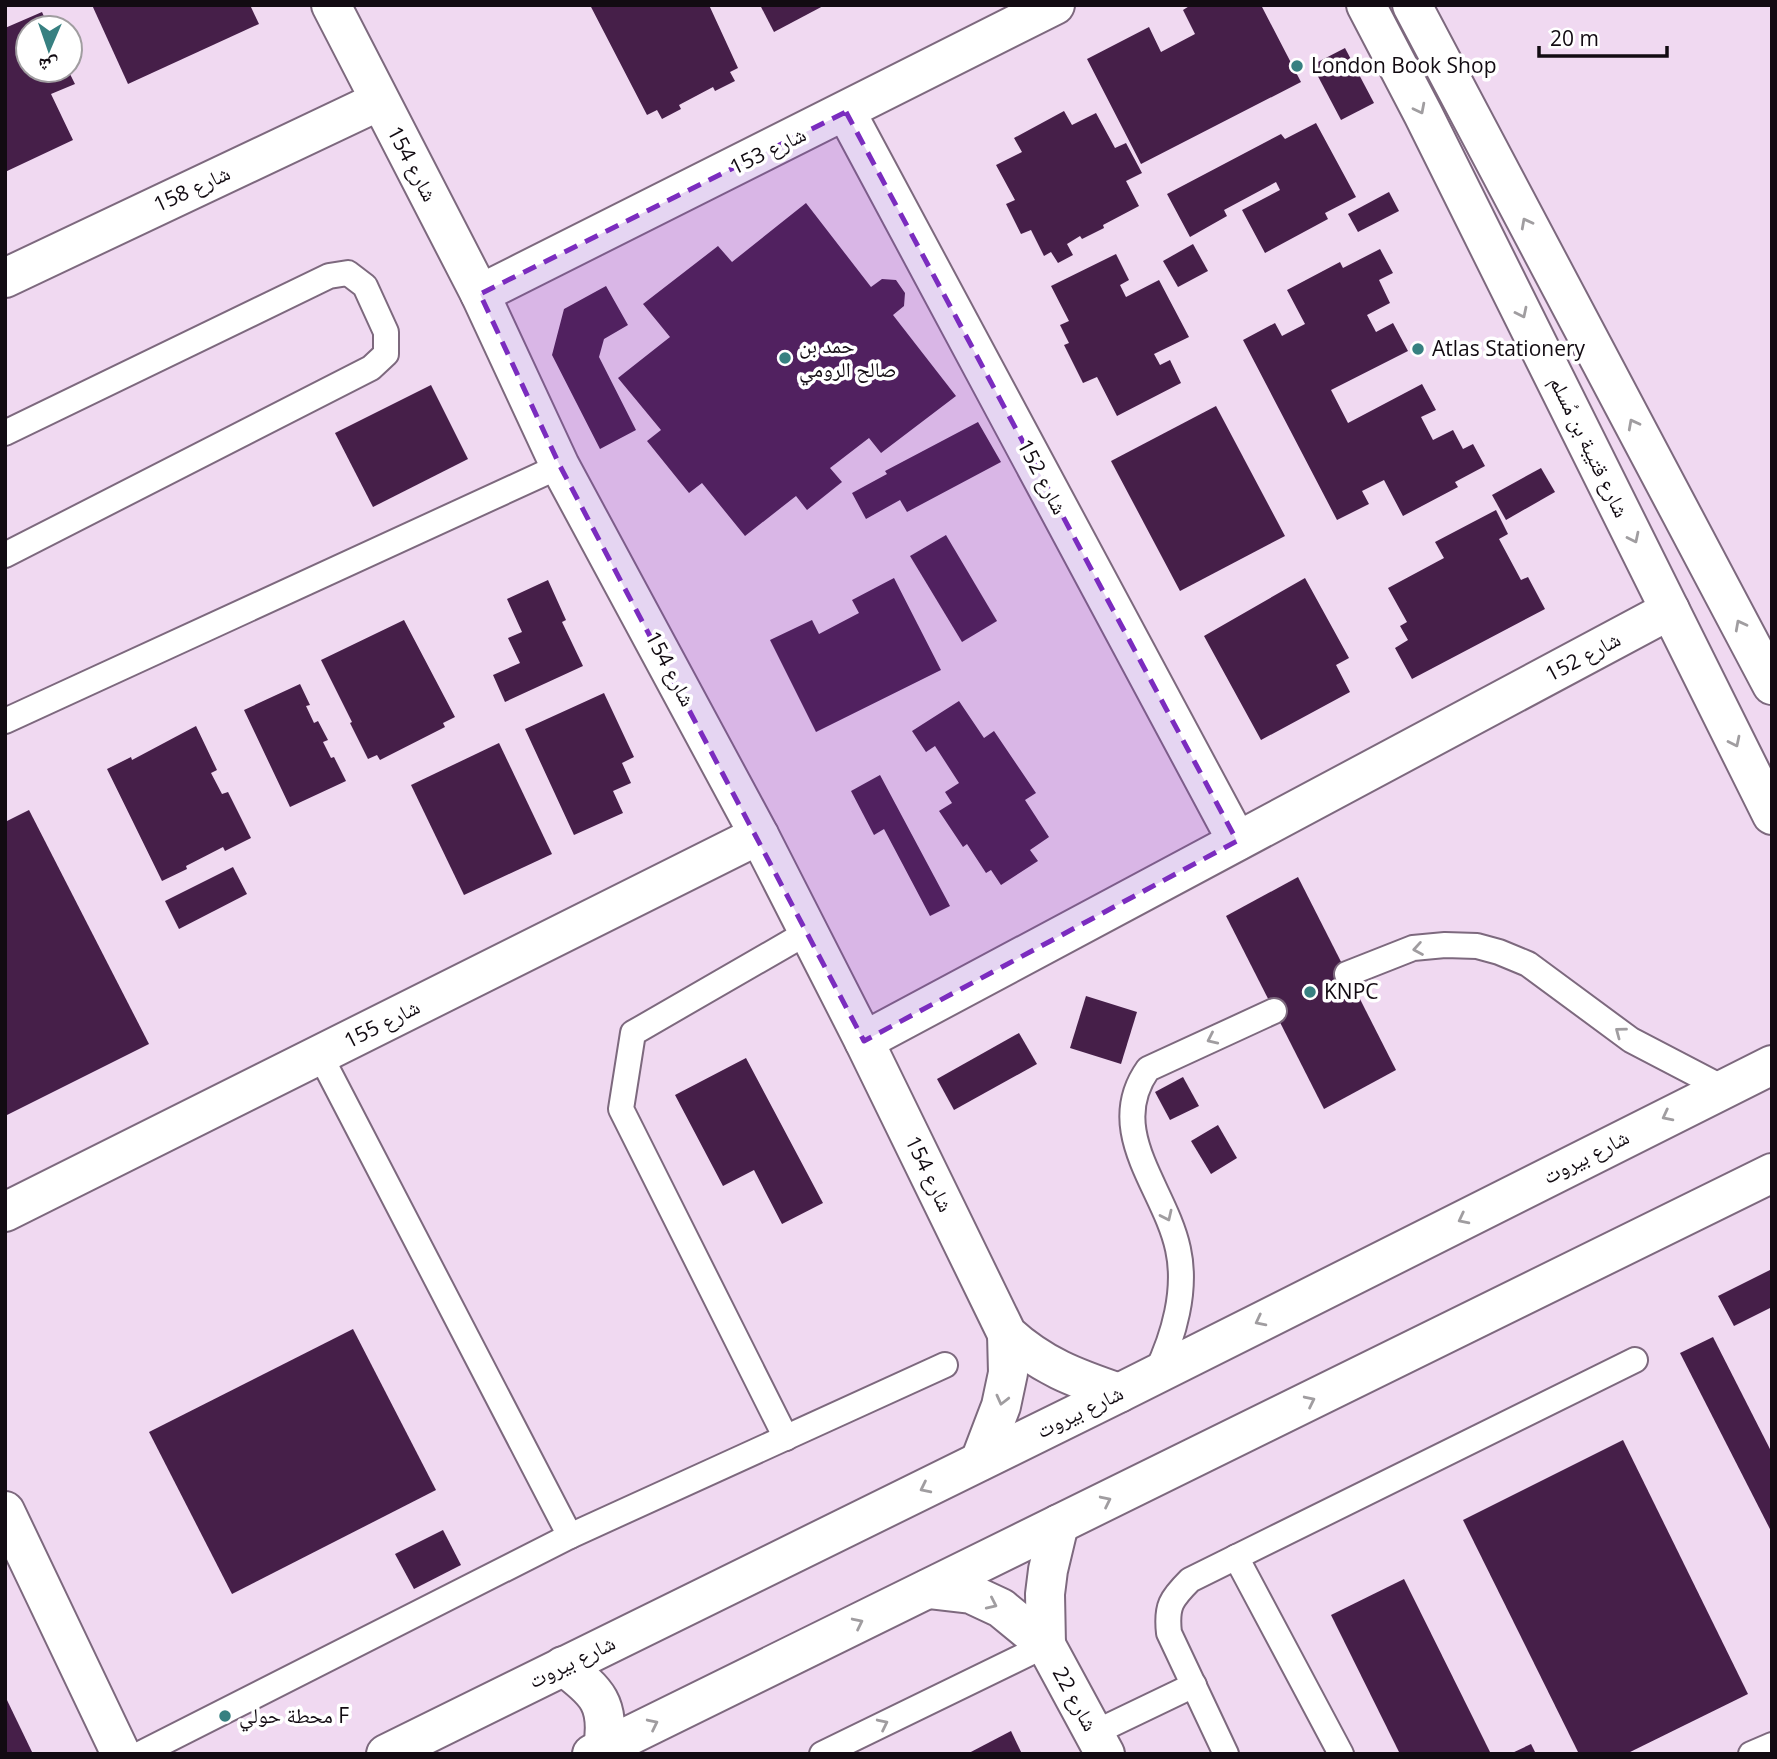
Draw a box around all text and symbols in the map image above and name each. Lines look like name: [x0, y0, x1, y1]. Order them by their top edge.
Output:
north arrow: [14, 14, 84, 84]
scale bar: [1539, 14, 1667, 58]
text: 20 m: [1550, 24, 1599, 52]
place label: London Book Shop: [1311, 51, 1496, 79]
text: ش: [38, 53, 59, 79]
marker: London Book Shop: [1289, 58, 1305, 74]
one-way arrow: [1412, 102, 1425, 114]
street label: شارع 153: [725, 120, 810, 181]
street label: شارع 154: [381, 121, 444, 206]
street label: شارع 158: [149, 158, 234, 218]
one-way arrow: [1521, 218, 1534, 230]
one-way arrow: [1513, 306, 1527, 318]
place label: حمد بن صالح الرومي: [799, 331, 896, 386]
place label: Atlas Stationery: [1432, 334, 1586, 362]
marker: Atlas Stationery: [1410, 341, 1426, 357]
marker: حمد بن صالح الرومي: [777, 350, 793, 366]
street label: شارع قتيبة بن مُسلم: [1543, 371, 1636, 522]
one-way arrow: [1628, 419, 1641, 431]
street label: شارع 152: [1011, 434, 1074, 519]
one-way arrow: [1625, 531, 1639, 543]
one-way arrow: [1735, 620, 1748, 632]
street label: شارع 152: [1540, 625, 1625, 688]
street label: شارع 154: [639, 626, 702, 711]
one-way arrow: [1727, 735, 1741, 747]
one-way arrow: [1412, 941, 1424, 956]
place label: KNPC: [1324, 977, 1379, 1005]
marker: KNPC: [1302, 984, 1318, 1000]
street label: شارع 155: [339, 992, 424, 1054]
one-way arrow: [1615, 1028, 1628, 1040]
one-way arrow: [1207, 1031, 1219, 1045]
one-way arrow: [1662, 1108, 1674, 1122]
street label: شارع بيروت: [1538, 1122, 1633, 1190]
street label: شارع 154: [899, 1131, 960, 1216]
one-way arrow: [1158, 1208, 1172, 1221]
one-way arrow: [1458, 1210, 1470, 1224]
one-way arrow: [1255, 1312, 1267, 1326]
street label: شارع بيروت: [1032, 1378, 1128, 1444]
one-way arrow: [996, 1393, 1010, 1405]
one-way arrow: [1303, 1395, 1315, 1409]
one-way arrow: [920, 1480, 932, 1494]
one-way arrow: [1099, 1496, 1111, 1510]
one-way arrow: [985, 1596, 997, 1610]
one-way arrow: [851, 1618, 863, 1632]
street label: شارع بيروت: [524, 1628, 620, 1694]
street label: شارع 22: [1047, 1661, 1105, 1736]
place label: محطة حولي F: [239, 1701, 349, 1732]
marker: محطة حولي F: [217, 1708, 233, 1724]
one-way arrow: [646, 1718, 658, 1732]
one-way arrow: [876, 1718, 888, 1732]

